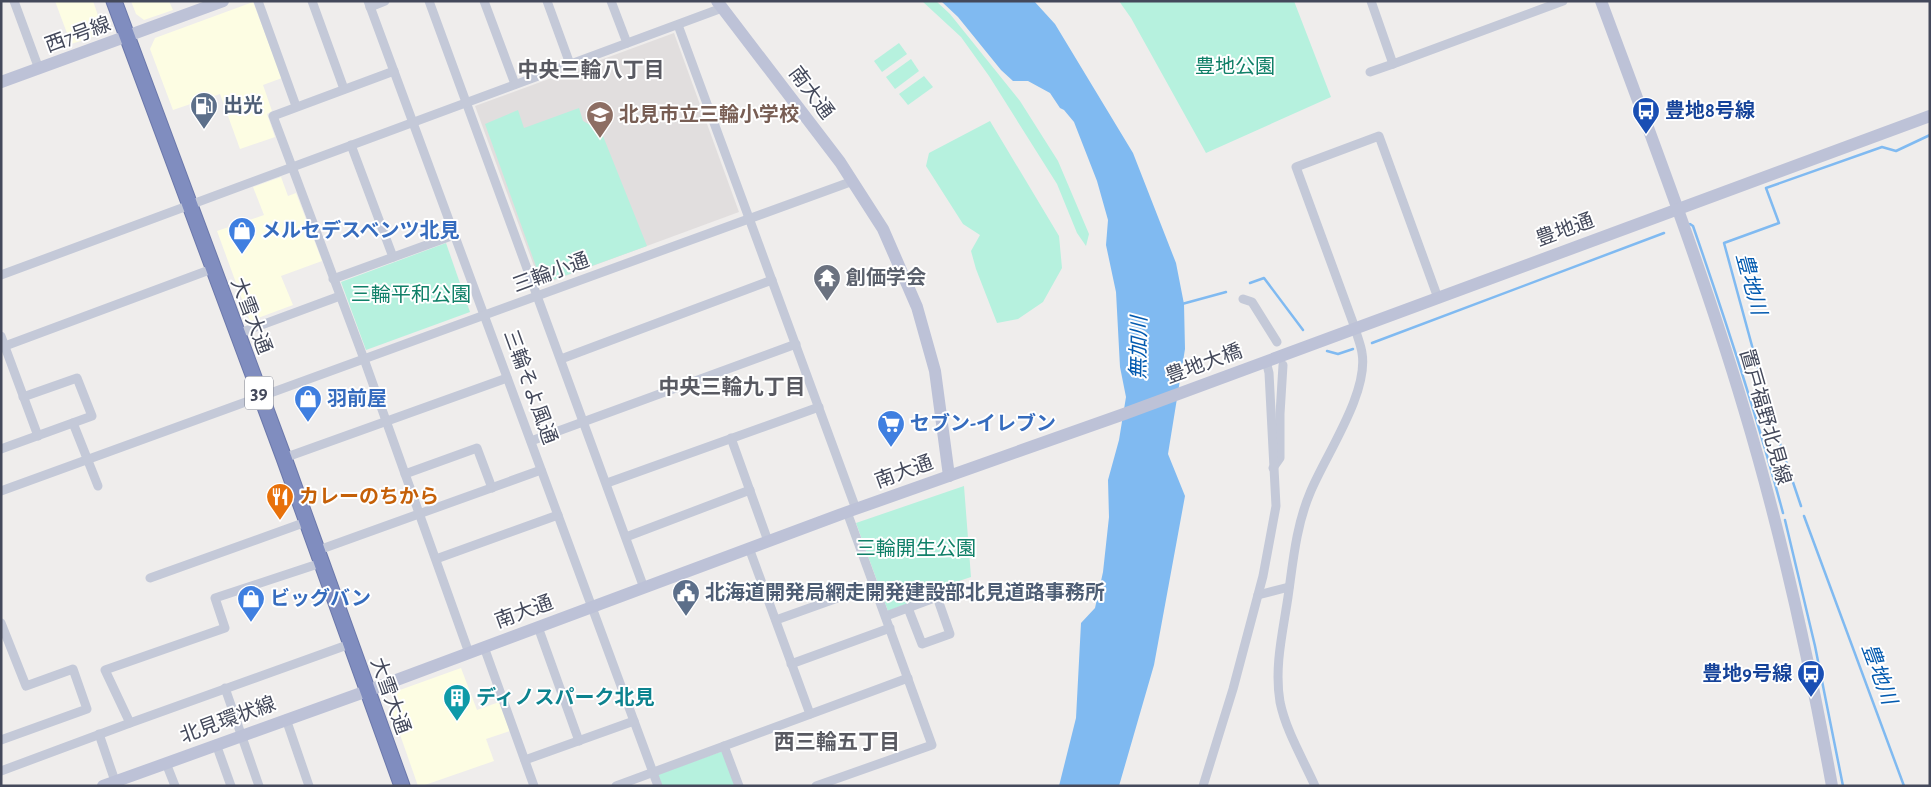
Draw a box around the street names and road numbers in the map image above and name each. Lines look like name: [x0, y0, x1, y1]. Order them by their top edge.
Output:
street label: 西7号線: [42, 12, 114, 56]
street label: 南大通: [785, 62, 838, 123]
street label: 豊地通: [1533, 209, 1597, 250]
street label: 三輪小通: [510, 249, 592, 296]
street label: 大雪大通: [227, 275, 276, 357]
street label: 三輪そよ風通: [500, 327, 561, 447]
street label: 豊地大橋: [1163, 340, 1245, 387]
street label: 置戸福野北見線: [1736, 346, 1796, 487]
road number: 39: [245, 376, 273, 409]
street label: 南大通: [872, 451, 936, 492]
street label: 南大通: [492, 591, 556, 632]
street label: 大雪大通: [367, 655, 414, 737]
street label: 北見環状線: [177, 692, 278, 746]

